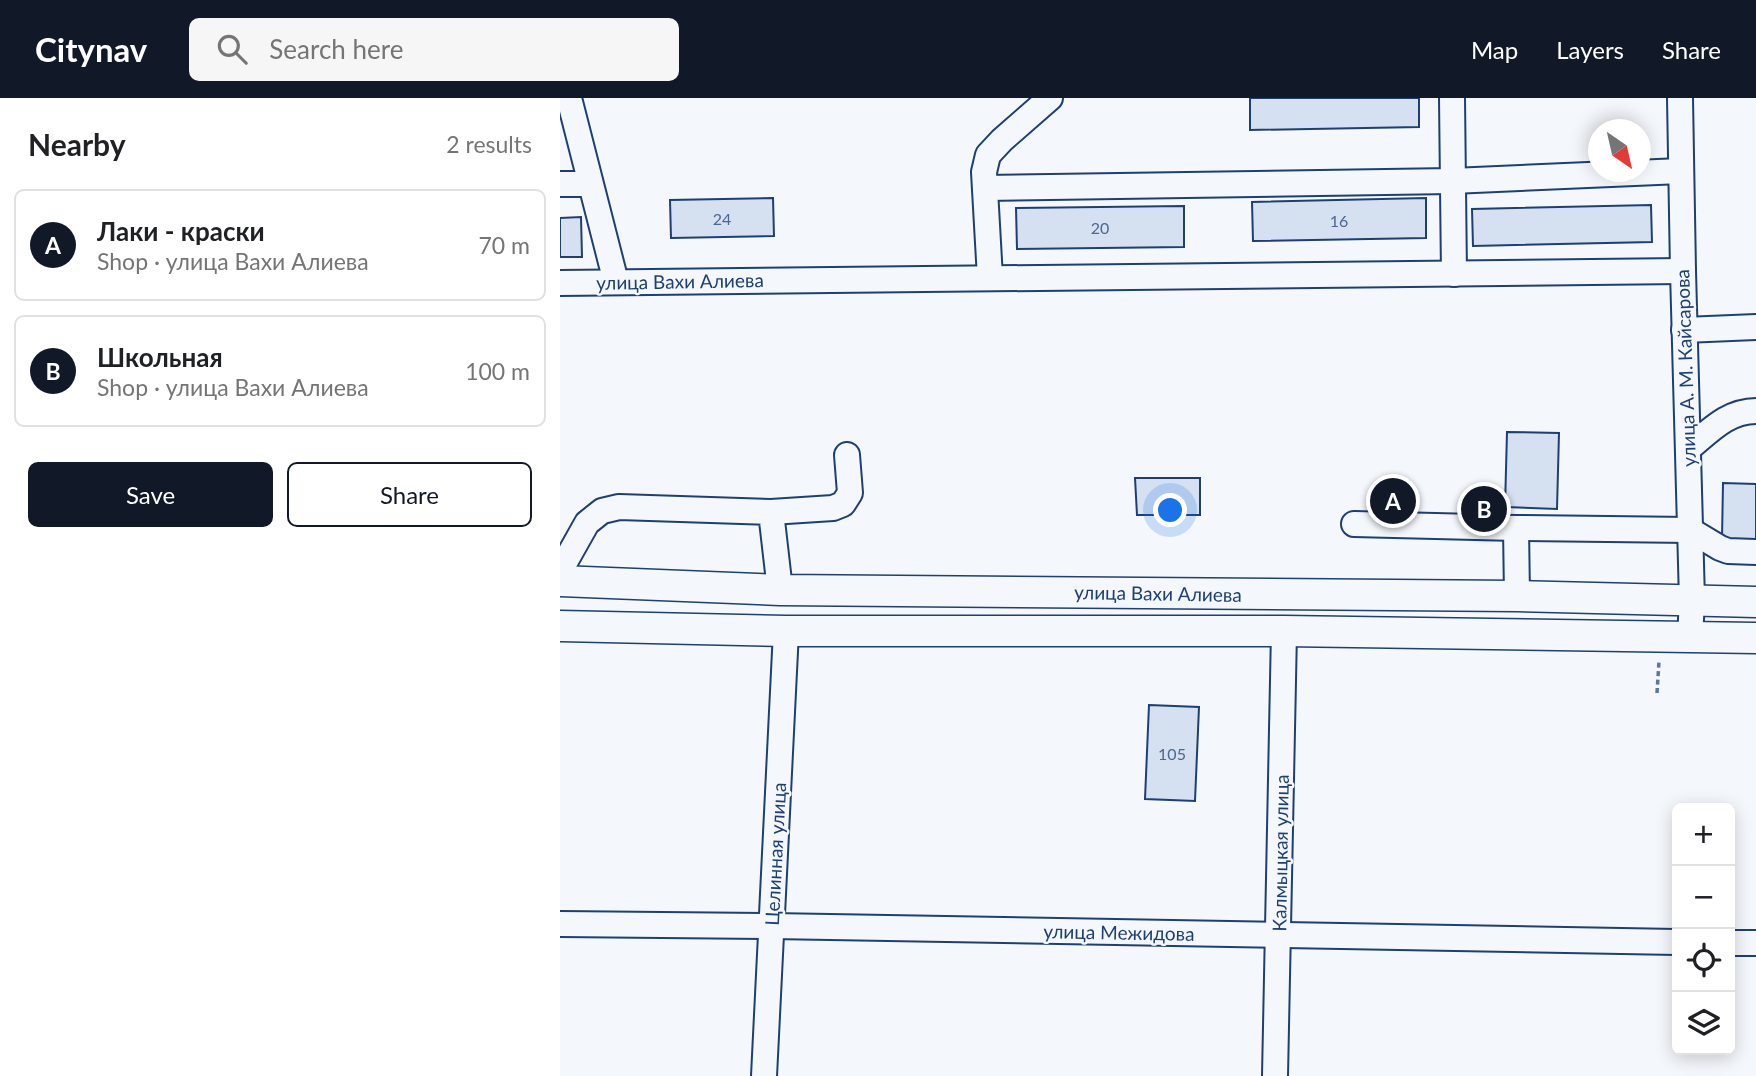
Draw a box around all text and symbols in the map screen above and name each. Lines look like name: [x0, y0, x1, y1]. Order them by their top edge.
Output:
search box: [189, 18, 679, 81]
text: Citynav: [35, 29, 147, 69]
icon: search: [213, 30, 251, 68]
text: Search here: [269, 33, 403, 65]
text: Map: [1471, 35, 1518, 64]
text: Layers: [1556, 35, 1624, 64]
text: Share: [1662, 35, 1721, 64]
north arrow: [1588, 119, 1651, 182]
text: Nearby: [28, 126, 126, 162]
text: 2 results: [446, 130, 532, 158]
house number: 24: [713, 209, 731, 228]
house number: 16: [1330, 211, 1348, 230]
text: Лаки - краски: [97, 215, 265, 247]
house number: 20: [1091, 218, 1109, 237]
text: A: [45, 231, 61, 259]
text: 70 m: [479, 231, 530, 259]
text: Shop · улица Вахи Алиева: [97, 247, 369, 275]
street label: улица Вахи Алиева: [596, 268, 764, 294]
street label: улица А. М. Кайсарова: [1670, 269, 1700, 467]
text: Школьная: [97, 341, 223, 373]
text: B: [45, 357, 61, 385]
text: 100 m: [465, 357, 530, 385]
text: Shop · улица Вахи Алиева: [97, 373, 369, 401]
button: Save: [28, 462, 273, 527]
button: Share: [287, 462, 532, 527]
pin: A: [1370, 475, 1416, 527]
pin: B: [1461, 483, 1507, 535]
your location: [1153, 493, 1187, 527]
street label: улица Вахи Алиева: [1074, 580, 1242, 606]
house number: 105: [1158, 744, 1186, 763]
street label: Калмыцкая улица: [1267, 774, 1293, 932]
street label: Целинная улица: [760, 782, 790, 926]
map controls: [1672, 803, 1735, 1055]
button: +: [1672, 803, 1735, 866]
button: −: [1672, 866, 1735, 929]
street label: улица Межидова: [1043, 919, 1195, 945]
button: locate: [1672, 929, 1735, 992]
button: layers: [1672, 992, 1735, 1055]

